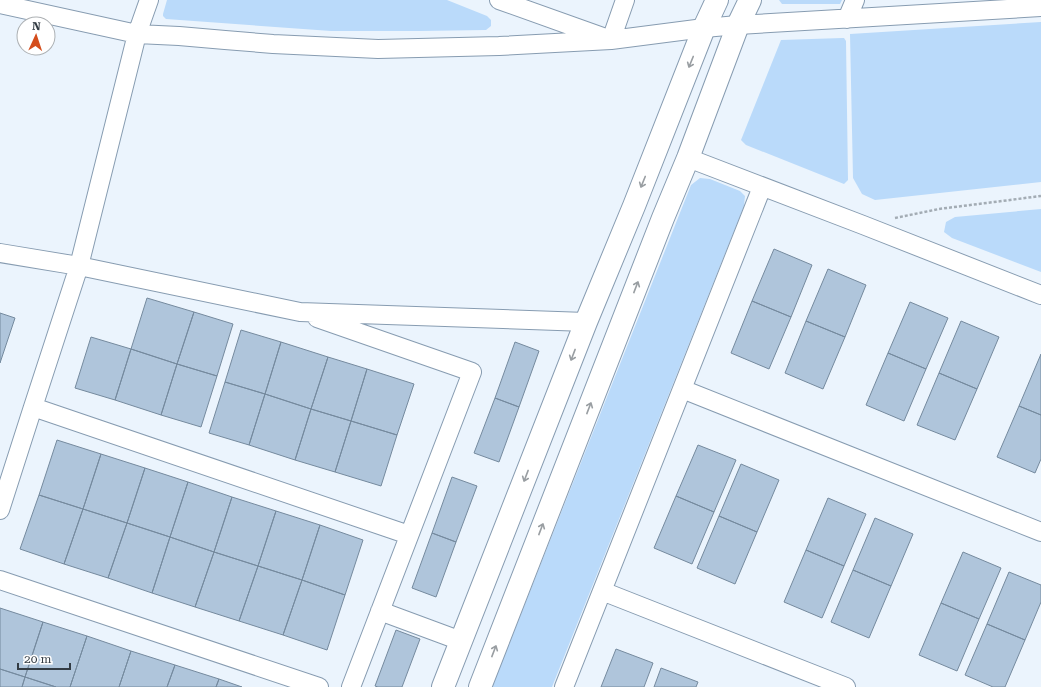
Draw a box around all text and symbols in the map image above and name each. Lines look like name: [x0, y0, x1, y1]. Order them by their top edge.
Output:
north arrow: [16, 16, 56, 56]
text: N: [32, 20, 42, 33]
one-way arrow: [686, 55, 694, 67]
one-way arrow: [638, 176, 646, 188]
one-way arrow: [632, 282, 640, 294]
one-way arrow: [568, 348, 576, 360]
one-way arrow: [585, 403, 593, 415]
one-way arrow: [521, 469, 529, 481]
one-way arrow: [538, 524, 546, 536]
scale bar: [18, 645, 70, 671]
one-way arrow: [491, 645, 499, 657]
text: 20 m: [24, 652, 51, 666]

